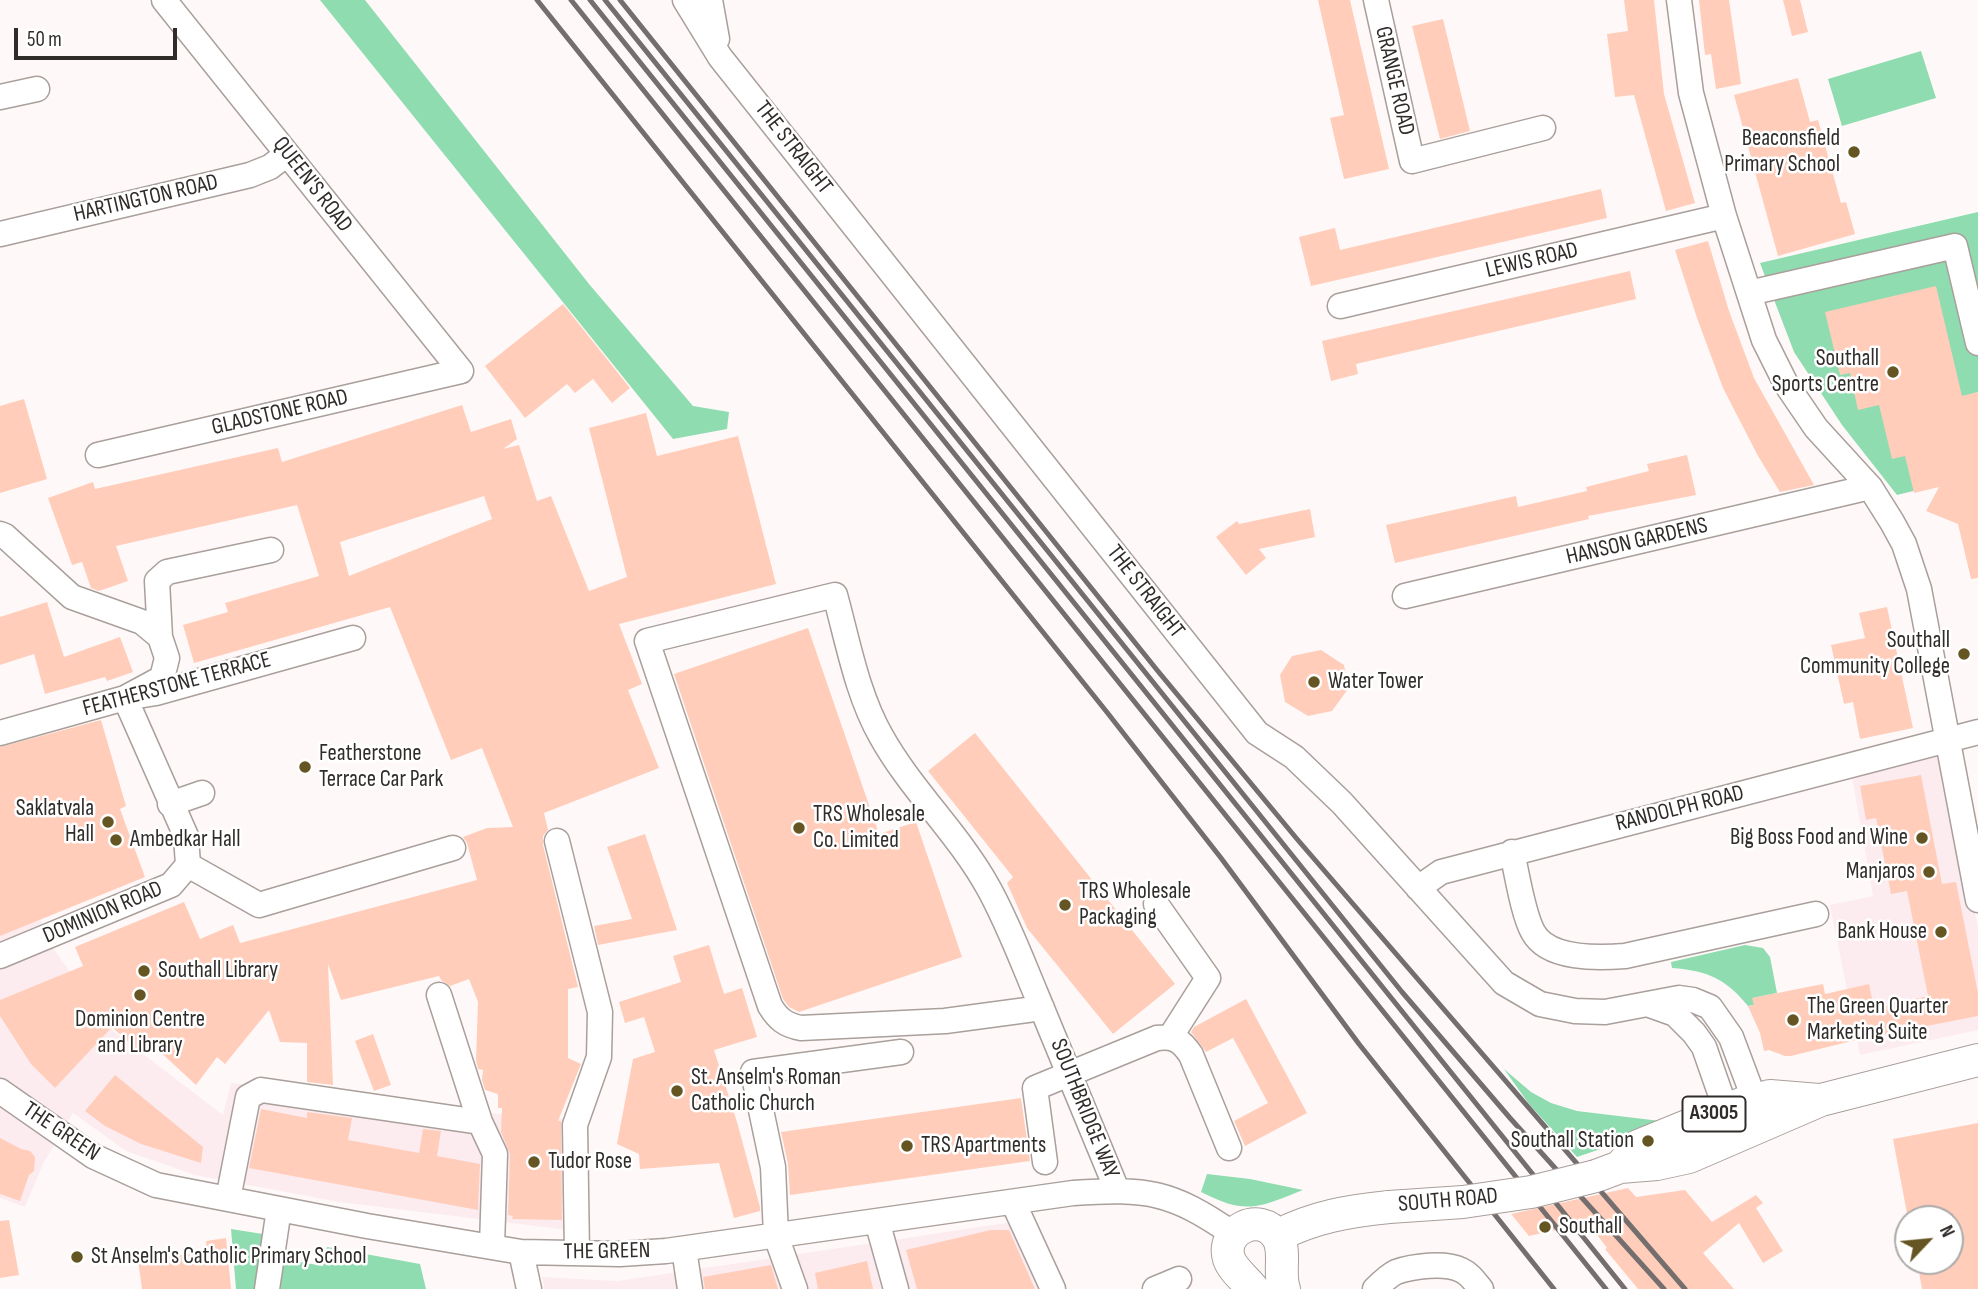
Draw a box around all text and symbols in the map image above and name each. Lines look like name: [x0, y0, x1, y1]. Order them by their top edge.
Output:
scale bar: [18, 14, 180, 58]
street label: GRANGE ROAD: [1368, 24, 1420, 138]
text: 50 m: [27, 27, 62, 52]
street label: THE STRAIGHT: [748, 96, 838, 200]
place label: Beaconsfield Primary School: [1724, 125, 1840, 179]
street label: QUEEN'S ROAD: [266, 132, 358, 238]
marker: Beaconsfield Primary School: [1846, 144, 1862, 160]
street label: HARTINGTON ROAD: [71, 169, 221, 229]
street label: LEWIS ROAD: [1483, 237, 1581, 285]
place label: Southall Sports Centre: [1772, 345, 1879, 399]
marker: Southall Sports Centre: [1885, 364, 1901, 380]
street label: GLADSTONE ROAD: [209, 384, 351, 442]
street label: HANSON GARDENS: [1564, 512, 1710, 572]
street label: THE STRAIGHT: [1100, 540, 1190, 644]
place label: Southall Community College: [1800, 627, 1950, 681]
marker: Southall Community College: [1956, 646, 1972, 662]
street label: FEATHERSTONE TERRACE: [80, 647, 274, 723]
place label: Water Tower: [1328, 668, 1423, 696]
marker: Water Tower: [1306, 674, 1322, 690]
place label: Featherstone Terrace Car Park: [319, 740, 443, 794]
marker: Featherstone Terrace Car Park: [297, 759, 313, 775]
street label: RANDOLPH ROAD: [1613, 780, 1747, 838]
place label: Saklatvala Hall: [16, 795, 94, 849]
place label: TRS Wholesale Co. Limited: [813, 801, 925, 855]
marker: Saklatvala Hall: [100, 814, 116, 830]
marker: TRS Wholesale Co. Limited: [791, 820, 807, 836]
place label: Big Boss Food and Wine: [1730, 824, 1908, 852]
place label: Ambedkar Hall: [130, 826, 240, 854]
marker: Big Boss Food and Wine: [1914, 830, 1930, 846]
marker: Ambedkar Hall: [108, 832, 124, 848]
place label: Manjaros: [1846, 858, 1915, 886]
marker: Manjaros: [1921, 864, 1937, 880]
street label: DOMINION ROAD: [39, 876, 167, 950]
place label: TRS Wholesale Packaging: [1079, 878, 1191, 932]
marker: TRS Wholesale Packaging: [1057, 897, 1073, 913]
place label: Bank House: [1837, 918, 1927, 946]
marker: Bank House: [1933, 924, 1949, 940]
place label: Southall Library: [158, 957, 278, 985]
marker: Southall Library: [136, 963, 152, 979]
marker: Dominion Centre and Library: [132, 987, 148, 1003]
place label: The Green Quarter Marketing Suite: [1807, 993, 1948, 1047]
place label: Dominion Centre and Library: [75, 1006, 205, 1060]
marker: The Green Quarter Marketing Suite: [1785, 1012, 1801, 1028]
street label: SOUTHBRIDGE WAY: [1044, 1035, 1124, 1183]
place label: St. Anselm's Roman Catholic Church: [691, 1064, 841, 1118]
marker: St. Anselm's Roman Catholic Church: [669, 1083, 685, 1099]
street label: THE GREEN: [17, 1096, 105, 1168]
road number: A3005: [1682, 1096, 1746, 1132]
place label: Southall Station: [1511, 1127, 1634, 1155]
place label: TRS Apartments: [921, 1132, 1046, 1160]
marker: Southall Station: [1640, 1133, 1656, 1149]
marker: TRS Apartments: [899, 1138, 915, 1154]
place label: Tudor Rose: [548, 1148, 632, 1176]
marker: Tudor Rose: [526, 1154, 542, 1170]
street label: SOUTH ROAD: [1397, 1183, 1499, 1219]
north arrow: [1894, 1205, 1964, 1275]
place label: Southall: [1559, 1213, 1622, 1241]
marker: Southall: [1537, 1219, 1553, 1235]
text: N: [1934, 1222, 1959, 1241]
street label: THE GREEN: [563, 1237, 651, 1267]
place label: St Anselm's Catholic Primary School: [91, 1243, 367, 1271]
marker: St Anselm's Catholic Primary School: [69, 1249, 85, 1265]

